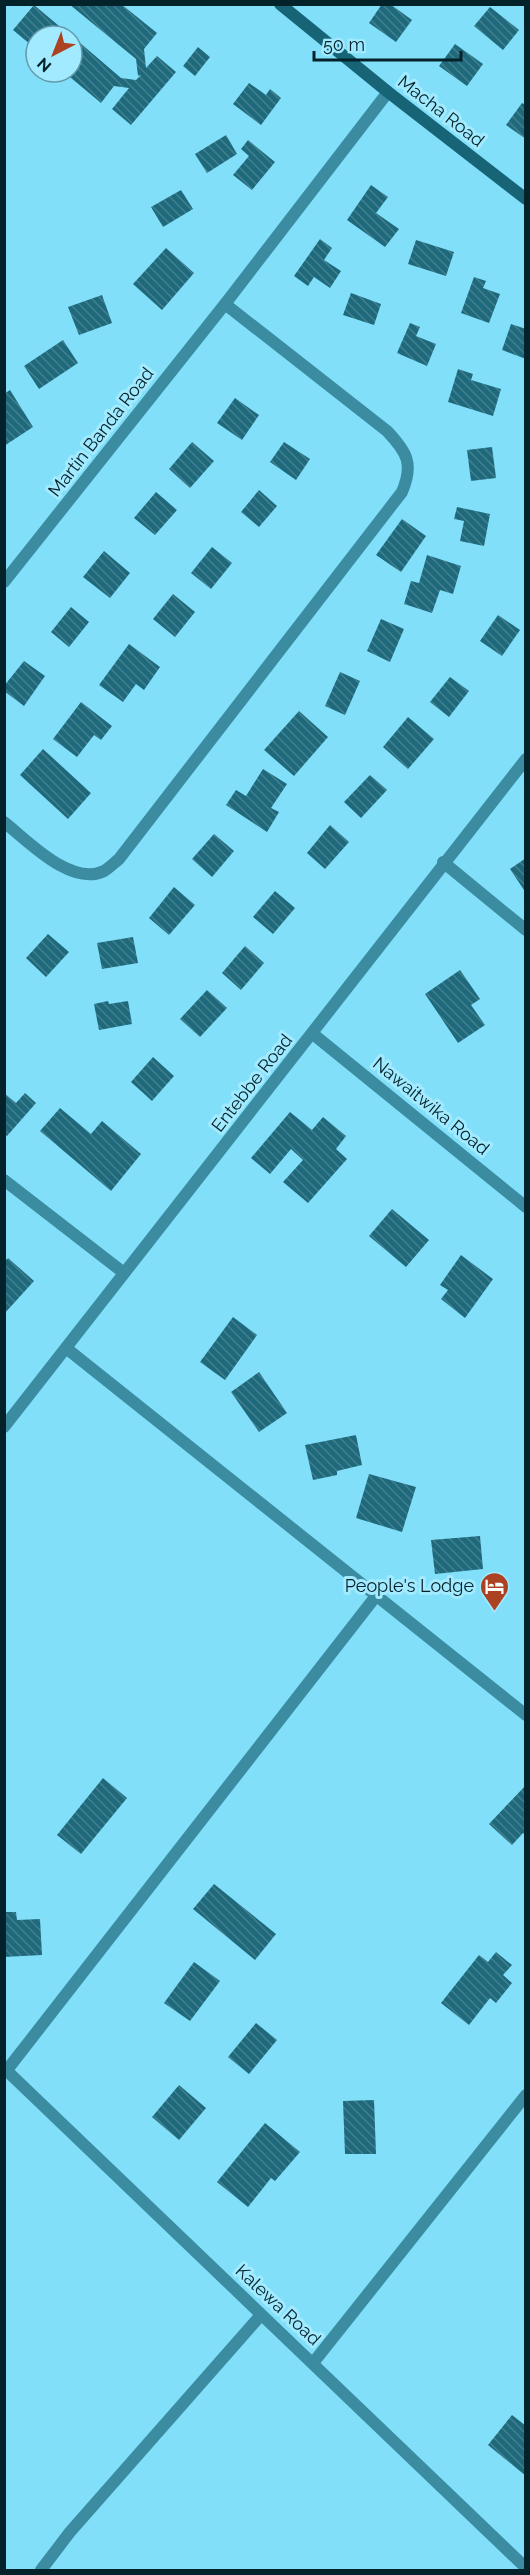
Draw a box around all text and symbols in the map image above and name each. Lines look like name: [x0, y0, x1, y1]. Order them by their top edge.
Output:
north arrow: [24, 24, 84, 84]
scale bar: [314, 24, 461, 62]
text: 50 m: [323, 34, 365, 55]
text: N: [33, 54, 55, 76]
street label: Macha Road: [394, 70, 489, 151]
street label: Martin Banda Road: [44, 363, 157, 500]
street label: Entebbe Road: [207, 1030, 296, 1136]
street label: Nawaitwika Road: [369, 1052, 494, 1159]
hotel icon: People's Lodge: [479, 1570, 511, 1612]
place label: People's Lodge: [345, 1575, 474, 1596]
street label: Kalewa Road: [231, 2260, 325, 2349]

